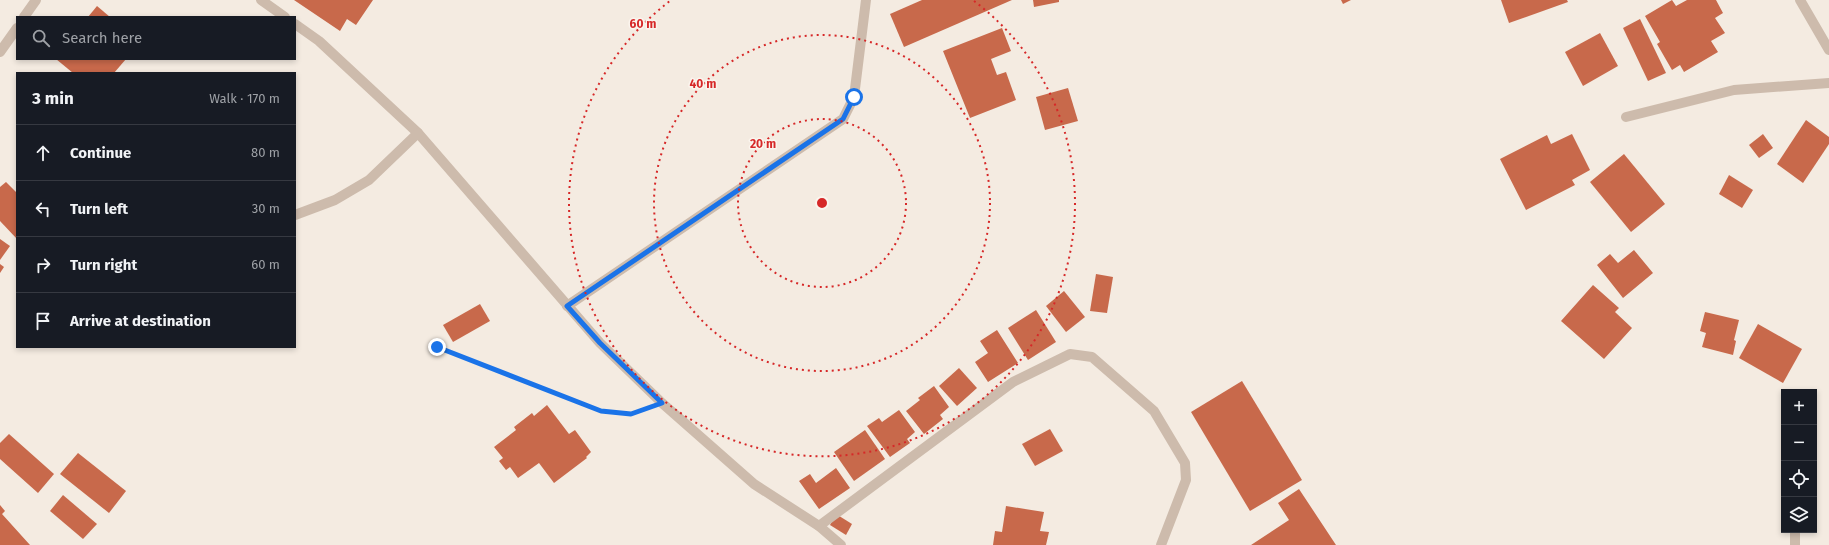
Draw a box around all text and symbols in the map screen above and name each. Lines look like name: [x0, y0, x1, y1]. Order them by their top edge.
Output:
search box: [16, 16, 296, 60]
text: 60 m: [630, 17, 656, 31]
icon: search: [30, 27, 52, 49]
text: Search here: [62, 29, 142, 47]
text: 40 m: [690, 77, 716, 91]
text: 3 min: [32, 88, 74, 109]
route start: [845, 88, 863, 106]
text: Walk · 170 m: [209, 91, 280, 106]
text: 20 m: [750, 137, 776, 151]
icon: ahead: [32, 142, 54, 164]
text: Continue: [70, 144, 131, 162]
text: 80 m: [251, 145, 280, 160]
centre of rings: [815, 196, 829, 210]
icon: left: [32, 198, 54, 220]
text: Turn left: [70, 200, 128, 218]
text: 30 m: [252, 201, 280, 216]
icon: right: [32, 254, 54, 276]
text: Turn right: [70, 256, 137, 274]
text: 60 m: [251, 257, 280, 272]
icon: arrive: [32, 310, 54, 332]
text: Arrive at destination: [70, 312, 211, 330]
route end: [428, 338, 446, 356]
map controls: [1781, 389, 1817, 533]
button: +: [1781, 389, 1817, 425]
button: −: [1781, 425, 1817, 461]
button: locate: [1781, 461, 1817, 497]
button: layers: [1781, 497, 1817, 533]

